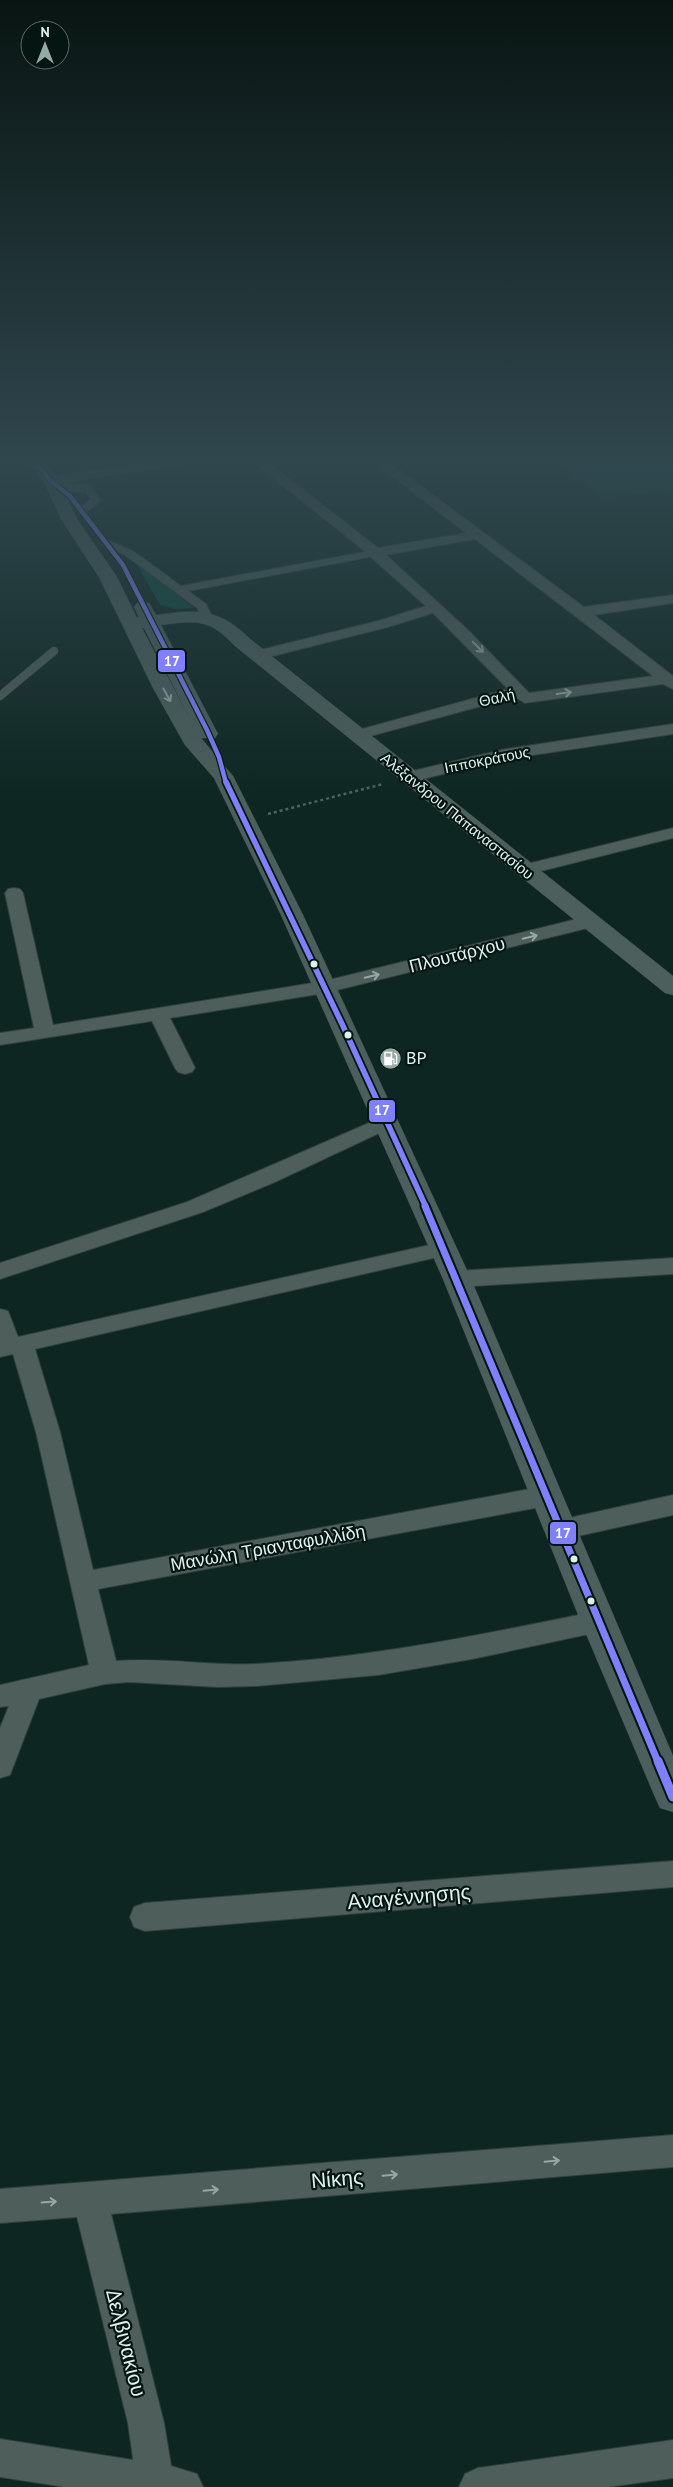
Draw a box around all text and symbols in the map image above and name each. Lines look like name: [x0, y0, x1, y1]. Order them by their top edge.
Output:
north arrow: [20, 20, 70, 70]
text: N: [40, 23, 50, 41]
one-way arrow: [471, 641, 483, 653]
line badge: 17: [157, 649, 186, 673]
text: 17: [164, 652, 180, 670]
street label: Θαλή: [477, 684, 517, 711]
one-way arrow: [163, 687, 172, 702]
one-way arrow: [555, 688, 571, 698]
street label: Ιπποκράτους: [443, 742, 531, 777]
street label: Αλέξανδρου Παπαναστασίου: [377, 748, 538, 883]
one-way arrow: [522, 931, 538, 941]
street label: Πλουτάρχου: [407, 932, 507, 978]
unlabelled marker: [309, 959, 319, 969]
one-way arrow: [364, 971, 380, 980]
unlabelled marker: [343, 1030, 353, 1040]
fuel station icon: BP: [378, 1046, 402, 1070]
place label: BP: [406, 1046, 427, 1069]
line badge: 17: [368, 1099, 396, 1123]
text: 17: [374, 1101, 390, 1119]
street label: Μανώλη Τριανταφυλλίδη: [169, 1519, 367, 1576]
line badge: 17: [549, 1521, 577, 1545]
text: 17: [555, 1524, 571, 1542]
unlabelled marker: [569, 1554, 579, 1564]
unlabelled marker: [586, 1596, 596, 1606]
street label: Αναγέννησης: [346, 1878, 472, 1915]
one-way arrow: [544, 2156, 560, 2166]
street label: Νίκης: [310, 2163, 364, 2194]
one-way arrow: [382, 2170, 398, 2179]
one-way arrow: [202, 2185, 218, 2194]
one-way arrow: [40, 2198, 56, 2207]
street label: Δελβινακίου: [100, 2286, 153, 2399]

